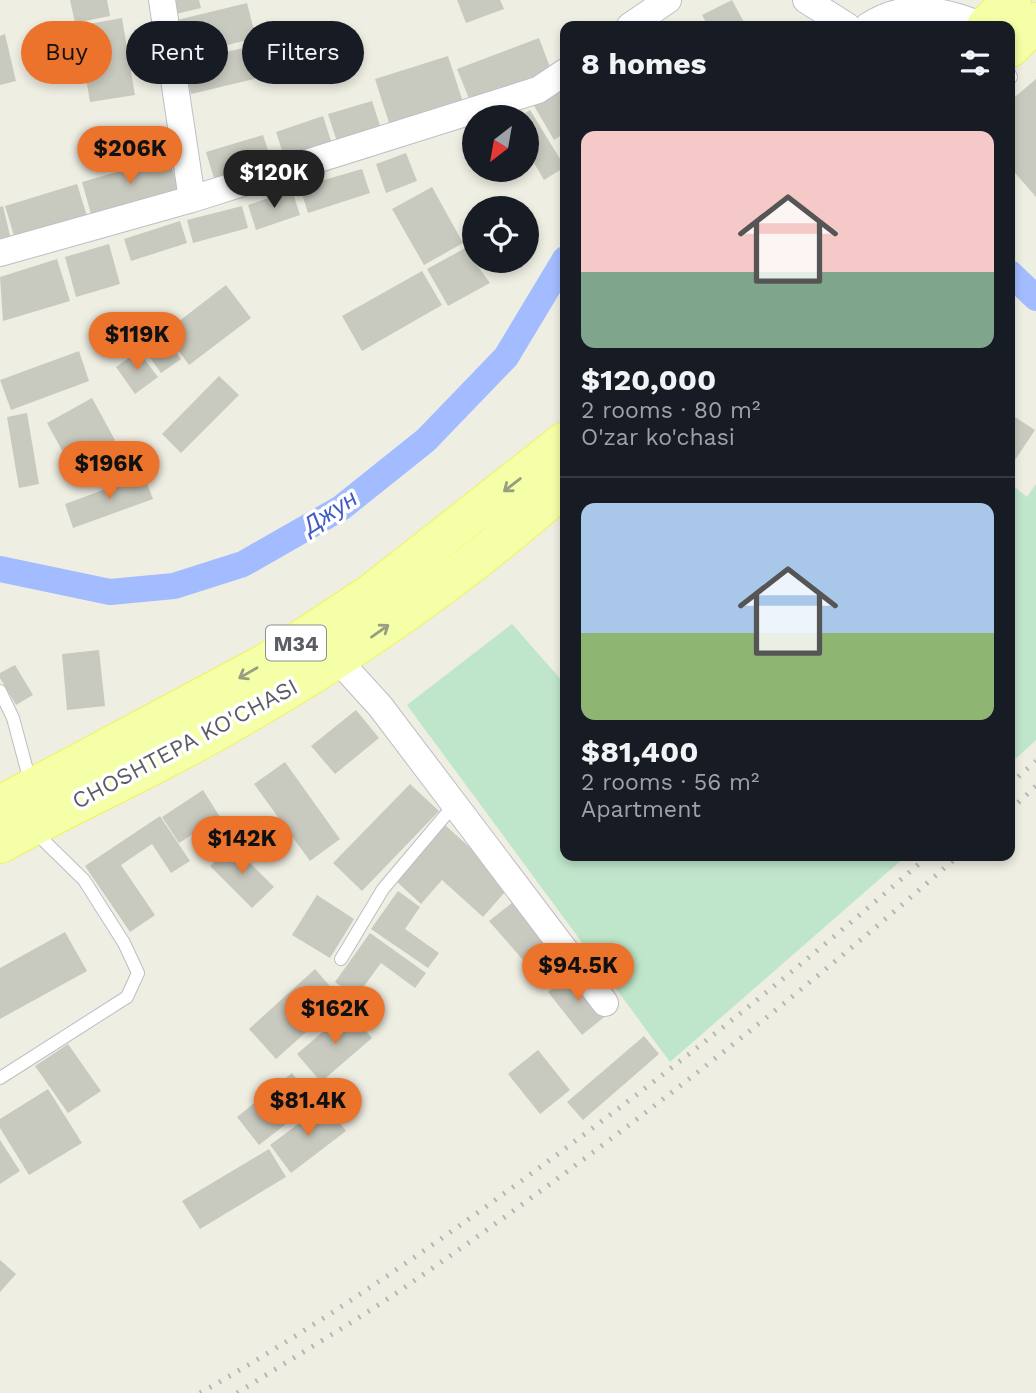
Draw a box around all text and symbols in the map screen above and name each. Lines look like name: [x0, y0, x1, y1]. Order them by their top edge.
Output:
chip: Buy: [21, 21, 112, 84]
chip: Rent: [126, 21, 228, 84]
chip: Filters: [242, 21, 364, 84]
icon: filters: [956, 44, 994, 82]
text: 8 homes: [581, 46, 707, 81]
north arrow: [462, 105, 539, 182]
map controls: [462, 105, 539, 273]
pin: $206K: [81, 127, 179, 186]
text: $206K: [93, 135, 167, 162]
pin: $120K: [225, 150, 323, 210]
text: $120K: [239, 159, 309, 186]
icon: home: [725, 176, 851, 302]
button: locate: [462, 196, 539, 273]
pin: $119K: [88, 312, 186, 372]
text: $119K: [105, 321, 169, 348]
text: $120,000: [581, 362, 716, 397]
text: 2 rooms · 80 m²: [581, 397, 760, 424]
text: O'zar ko'chasi: [581, 424, 735, 451]
pin: $196K: [60, 442, 158, 501]
text: $196K: [75, 450, 143, 477]
one-way arrow: [504, 477, 522, 492]
water label: Джун: [295, 484, 362, 541]
icon: home: [725, 548, 851, 674]
one-way arrow: [370, 624, 389, 638]
road number: M34: [266, 626, 326, 660]
one-way arrow: [238, 666, 258, 680]
street label: CHOSHTEPA KO'CHASI: [68, 673, 302, 815]
text: $81,400: [581, 734, 699, 769]
text: 2 rooms · 56 m²: [581, 769, 759, 796]
text: Apartment: [581, 796, 701, 823]
pin: $142K: [193, 816, 291, 876]
text: $142K: [208, 825, 276, 852]
pin: $94.5K: [521, 944, 635, 1003]
text: $94.5K: [538, 952, 618, 979]
pin: $162K: [286, 986, 384, 1046]
text: $162K: [301, 995, 369, 1022]
pin: $81.4K: [251, 1078, 365, 1138]
text: $81.4K: [270, 1087, 346, 1114]

